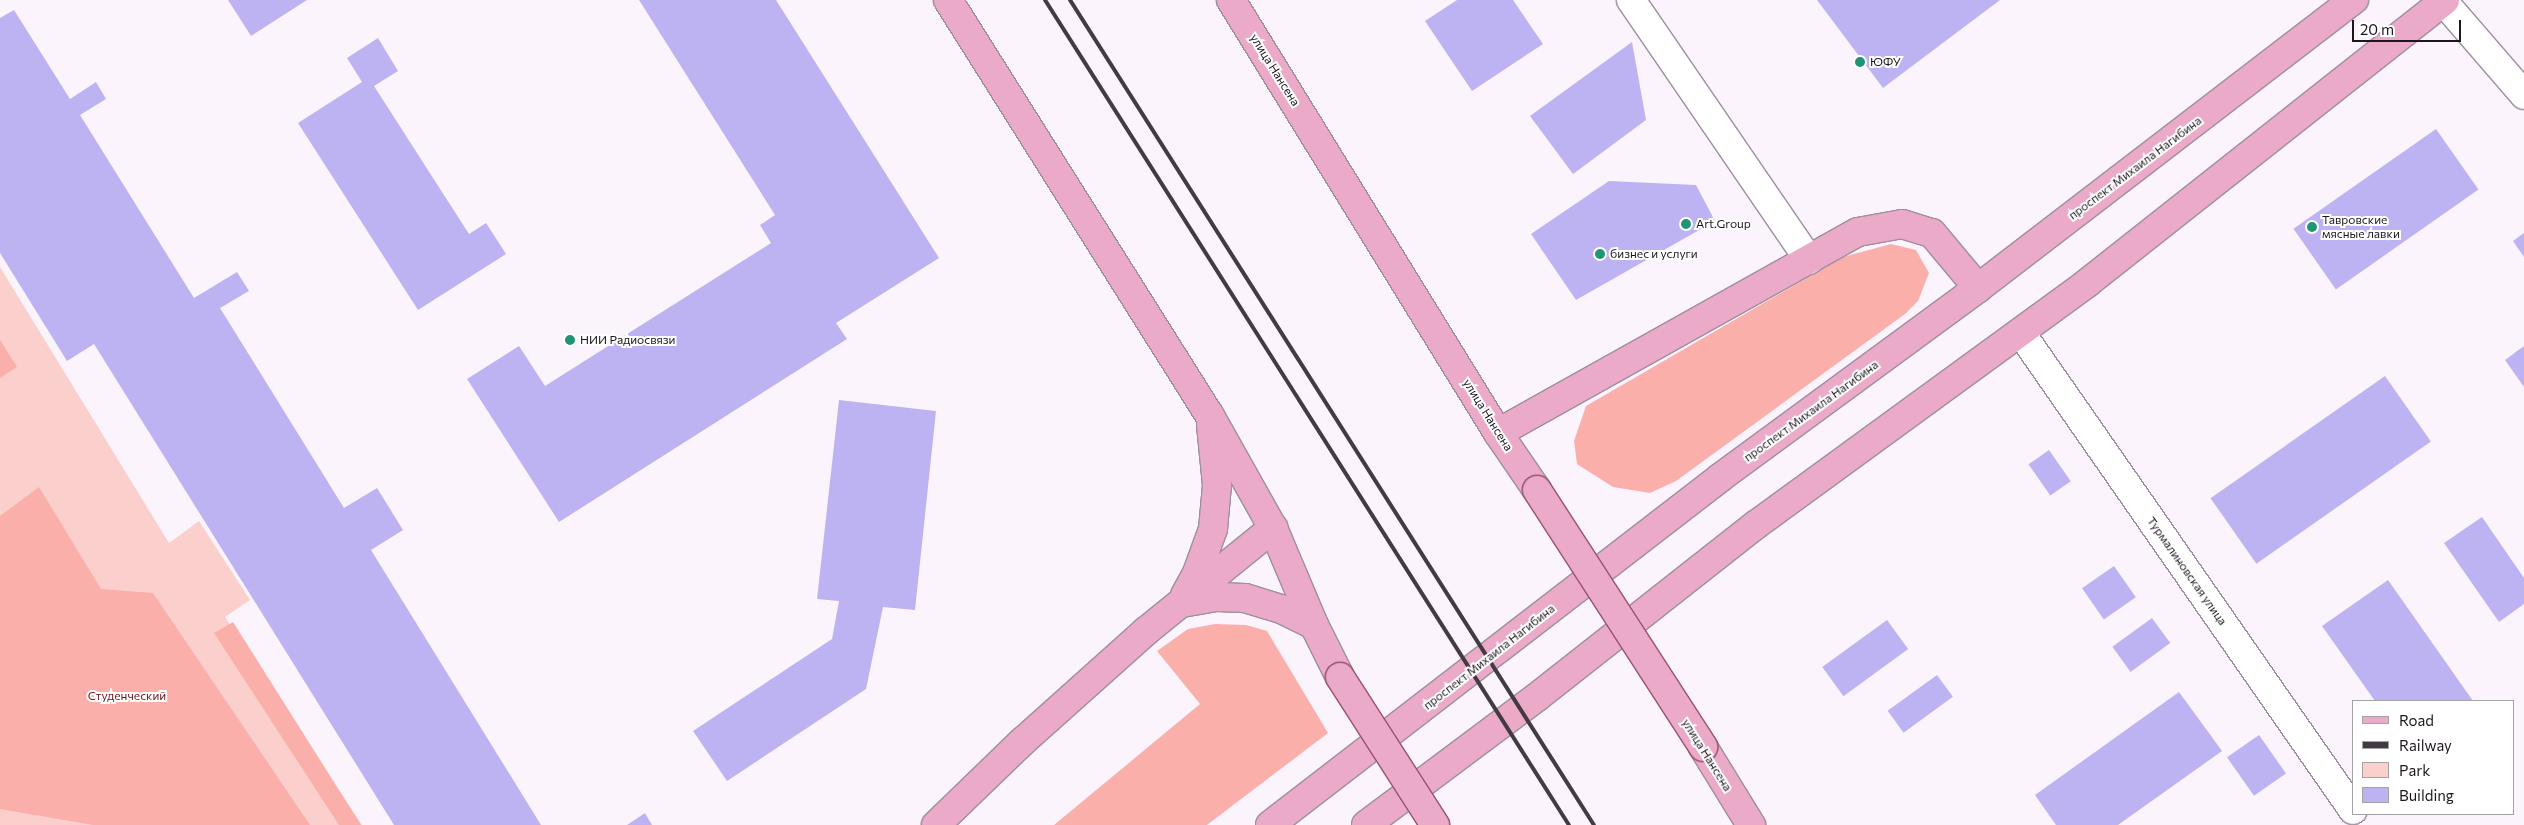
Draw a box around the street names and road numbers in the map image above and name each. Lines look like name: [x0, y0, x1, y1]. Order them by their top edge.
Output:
street label: улица Нансена: [1247, 31, 1303, 109]
street label: проспект Михаила Нагибина: [2066, 113, 2204, 223]
street label: проспект Михаила Нагибина: [1741, 357, 1881, 465]
street label: улица Нансена: [1460, 376, 1516, 454]
street label: Турмалиновская улица: [2144, 514, 2230, 628]
street label: проспект Михаила Нагибина: [1421, 601, 1557, 713]
street label: улица Нансена: [1679, 716, 1735, 794]

